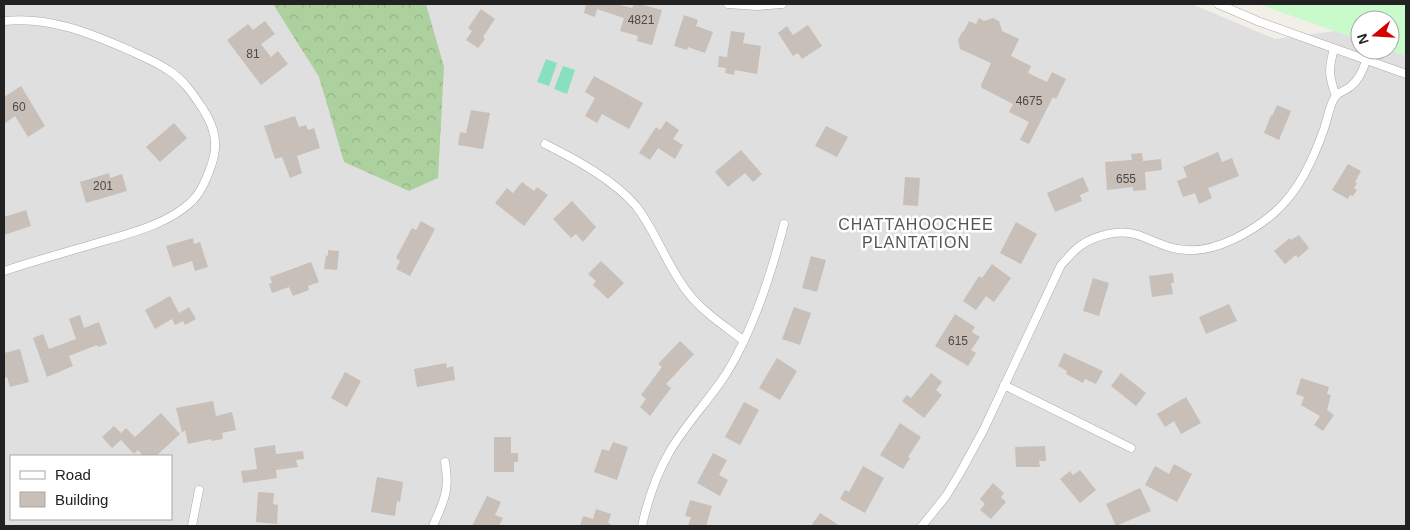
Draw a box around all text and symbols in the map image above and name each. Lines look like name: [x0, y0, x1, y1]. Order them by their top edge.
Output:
north arrow: [1350, 10, 1400, 60]
house number: 4821: [628, 13, 655, 27]
text: N: [1353, 32, 1372, 46]
house number: 81: [246, 47, 260, 61]
house number: 4675: [1016, 94, 1043, 108]
house number: 60: [12, 100, 26, 114]
house number: 655: [1116, 172, 1136, 186]
house number: 201: [93, 179, 113, 193]
district label: CHATTAHOOCHEE PLANTATION: [838, 216, 994, 251]
house number: 615: [948, 334, 968, 348]
legend: [10, 455, 172, 520]
text: Road: [55, 466, 91, 483]
text: Building: [55, 491, 108, 508]

